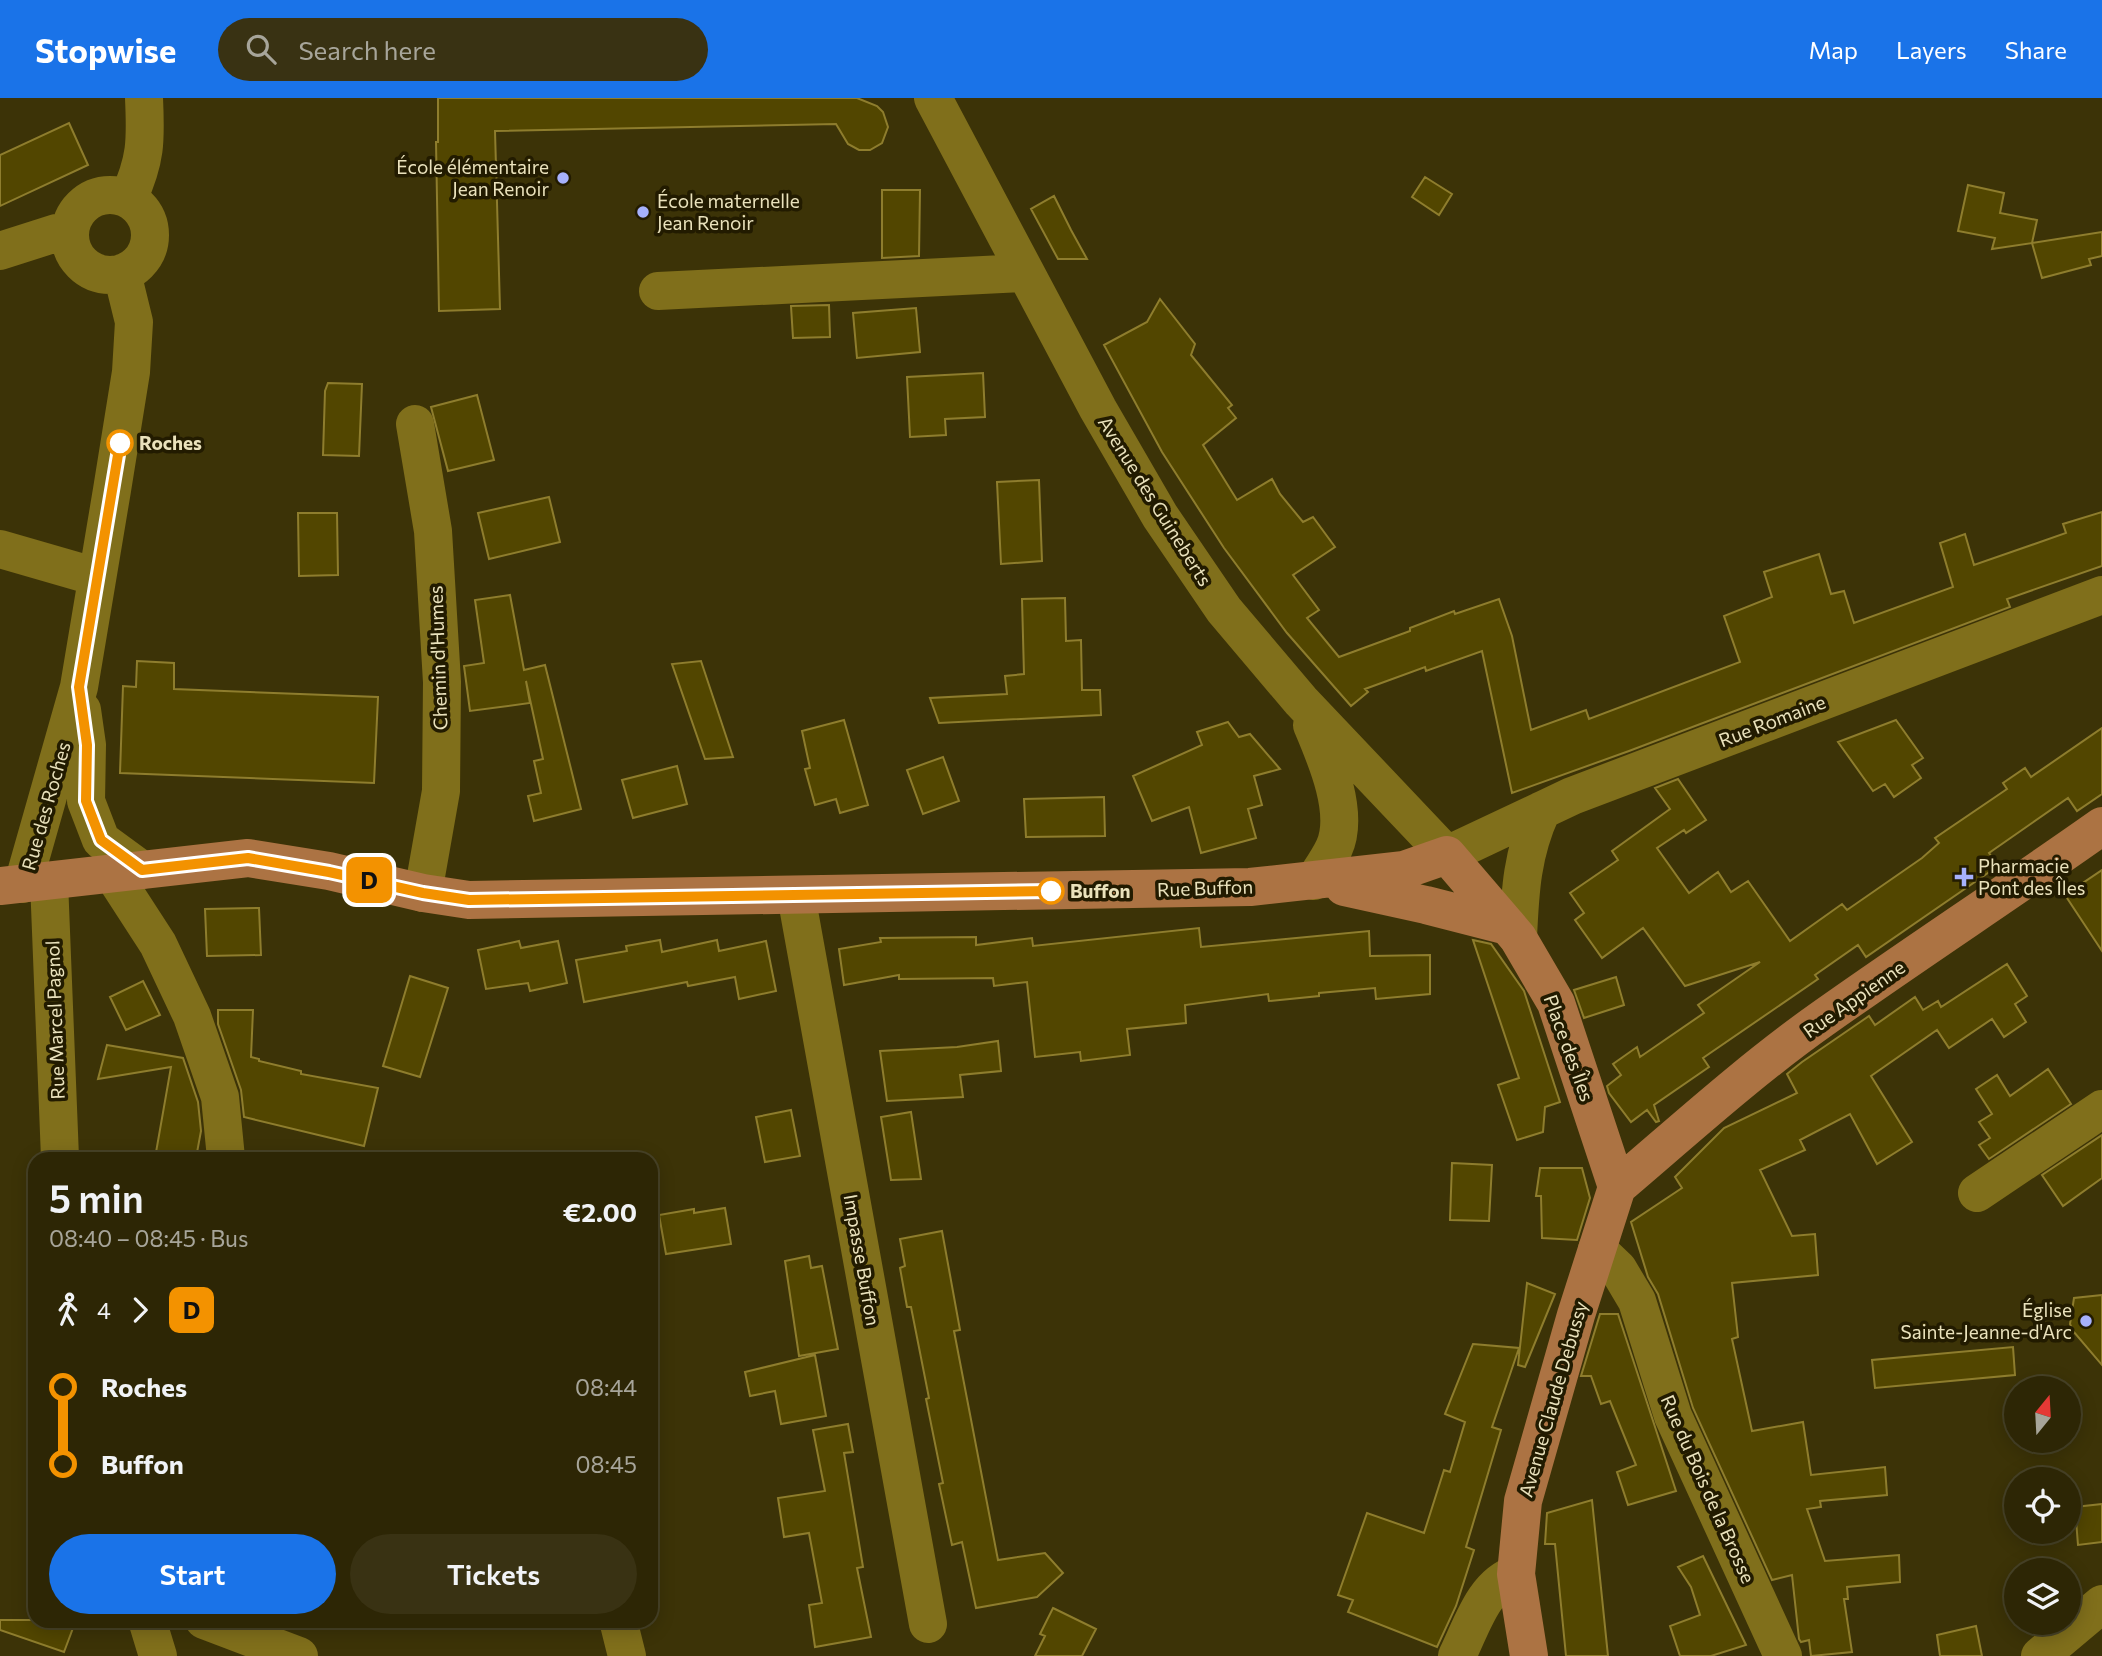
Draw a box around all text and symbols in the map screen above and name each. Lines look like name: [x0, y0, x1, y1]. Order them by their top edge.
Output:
search box: [218, 18, 708, 81]
text: Stopwise: [35, 29, 176, 70]
icon: search: [242, 30, 280, 68]
text: Search here: [298, 34, 436, 65]
text: Map: [1809, 35, 1858, 64]
text: Layers: [1896, 35, 1967, 64]
text: Share: [2005, 35, 2067, 64]
place label: École élémentaire Jean Renoir: [396, 155, 549, 200]
marker: École élémentaire Jean Renoir: [555, 170, 571, 186]
place label: École maternelle Jean Renoir: [657, 189, 800, 234]
marker: École maternelle Jean Renoir: [635, 204, 651, 220]
street label: Avenue des Guineberts: [1094, 412, 1217, 590]
marker: Roches: [107, 430, 133, 456]
place label: Roches: [139, 431, 202, 454]
street label: Chemin d'Humes: [423, 585, 452, 731]
street label: Rue Romaine: [1715, 690, 1829, 751]
street label: Rue des Roches: [16, 739, 75, 873]
place label: Pharmacie Pont des Îles: [1978, 854, 2085, 899]
line badge: D: [346, 857, 392, 903]
text: D: [360, 865, 378, 894]
marker: Pharmacie Pont des Îles: [1956, 869, 1972, 885]
street label: Rue Buffon: [1157, 874, 1253, 901]
marker: Buffon: [1038, 878, 1064, 904]
place label: Buffon: [1070, 879, 1131, 902]
street label: Rue Marcel Pagnol: [40, 940, 69, 1100]
street label: Rue Appienne: [1798, 955, 1909, 1042]
street label: Place des Îles: [1540, 991, 1599, 1104]
text: 5 min: [49, 1174, 144, 1221]
street label: Impasse Buffon: [840, 1192, 885, 1328]
text: €2.00: [563, 1196, 637, 1227]
text: 08:40 – 08:45 · Bus: [49, 1224, 248, 1252]
icon: walk: [49, 1291, 87, 1329]
icon: forward: [121, 1291, 159, 1329]
text: D: [183, 1295, 200, 1324]
text: 4: [97, 1296, 111, 1324]
street label: Avenue Claude Debussy: [1514, 1298, 1592, 1499]
place label: Église Sainte-Jeanne-d'Arc: [1901, 1298, 2072, 1343]
marker: Église Sainte-Jeanne-d'Arc: [2078, 1313, 2094, 1329]
text: Roches: [101, 1371, 187, 1402]
text: 08:44: [575, 1373, 637, 1401]
north arrow: [2004, 1376, 2081, 1452]
map controls: [2004, 1376, 2081, 1635]
street label: Rue du Bois de la Brosse: [1656, 1391, 1760, 1587]
text: Buffon: [101, 1448, 184, 1479]
text: 08:45: [576, 1450, 637, 1478]
button: locate: [2004, 1467, 2081, 1544]
button: Start: [49, 1534, 336, 1614]
button: Tickets: [350, 1534, 637, 1614]
button: layers: [2004, 1558, 2081, 1635]

